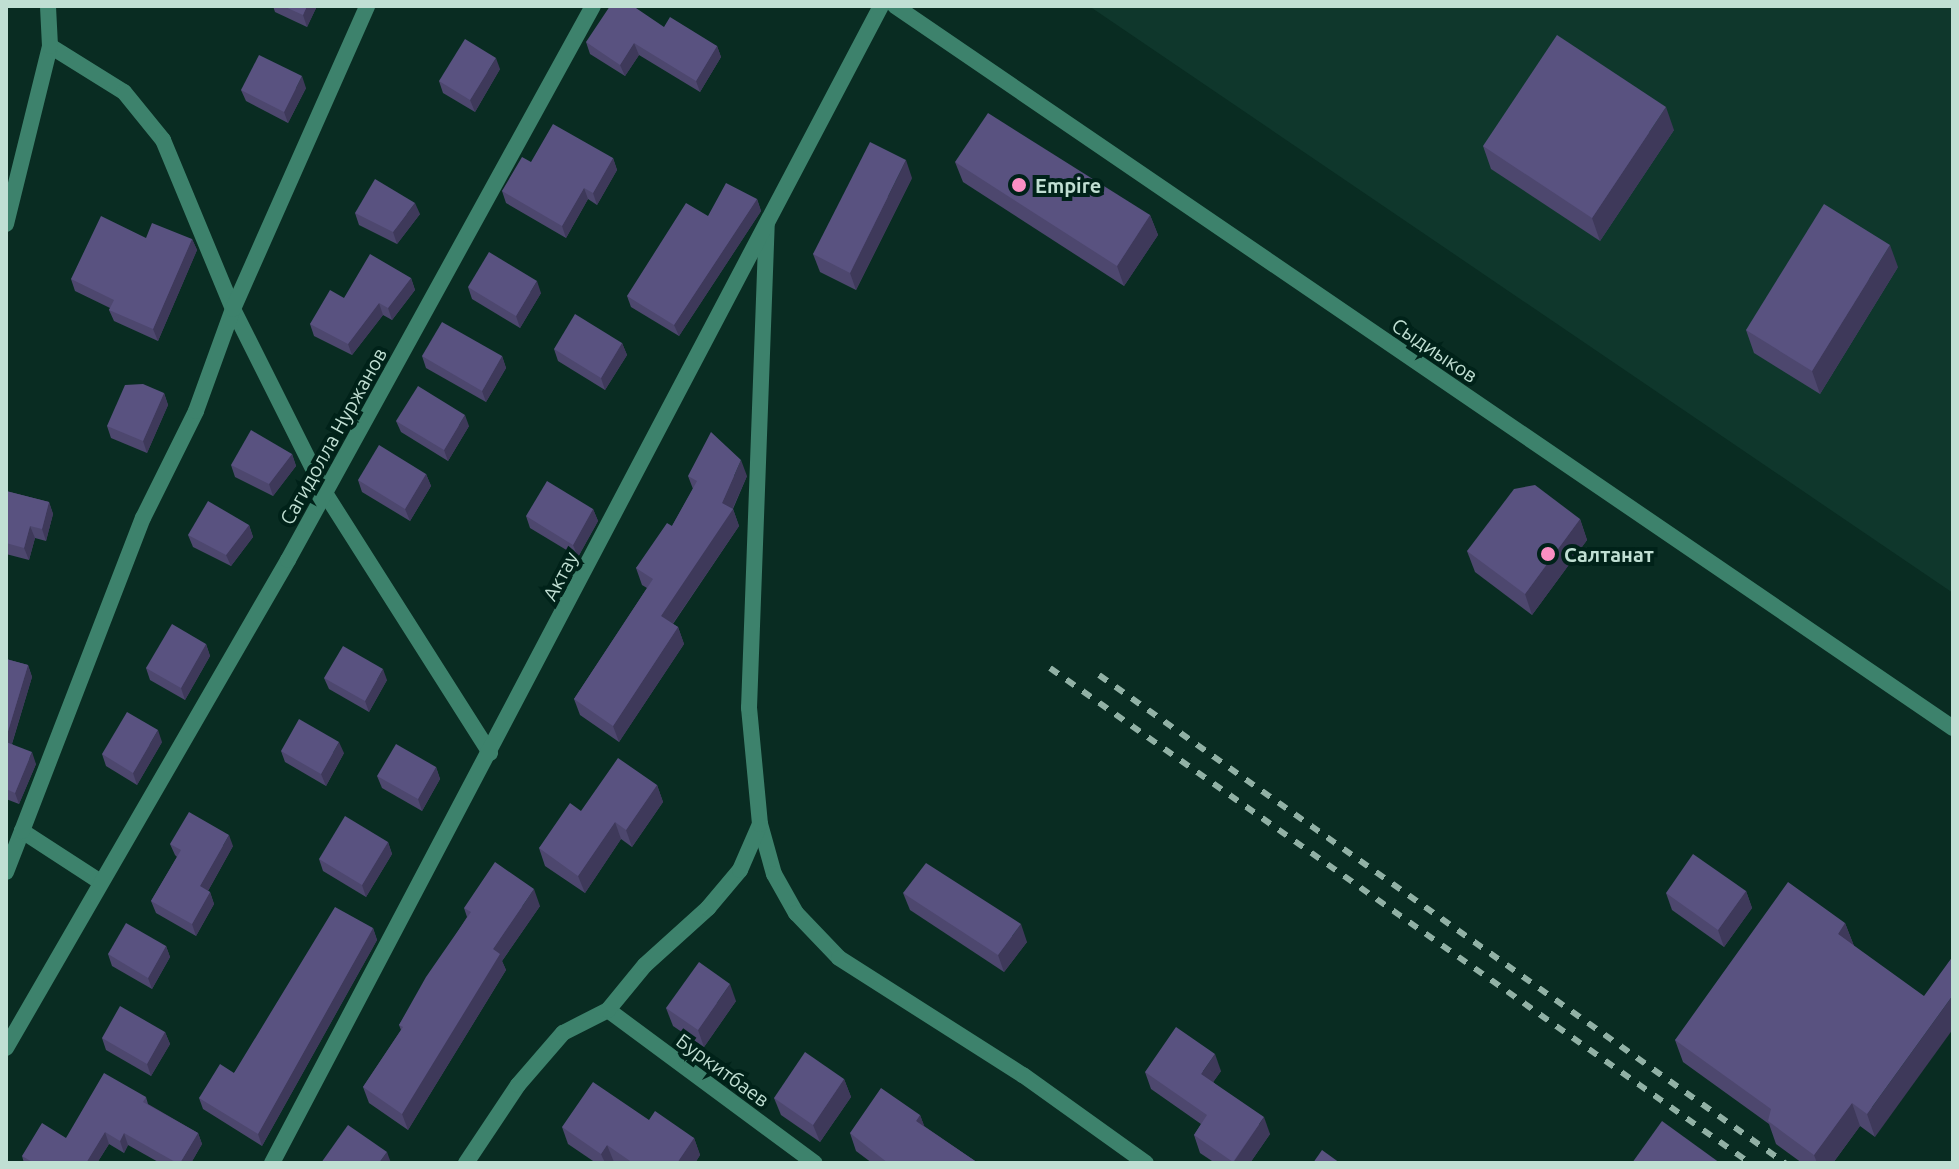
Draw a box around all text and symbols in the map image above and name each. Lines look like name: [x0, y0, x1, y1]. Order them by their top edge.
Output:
place label: Empire: [1035, 173, 1101, 197]
marker: Empire: [1010, 176, 1028, 194]
street label: Сыдиыков: [1388, 313, 1482, 387]
street label: Сагидолла Нуржанов: [274, 343, 392, 529]
place label: Салтанат: [1564, 542, 1654, 566]
marker: Салтанат: [1539, 545, 1557, 563]
street label: Актау: [537, 547, 583, 605]
street label: Буркитбаев: [672, 1028, 774, 1112]

